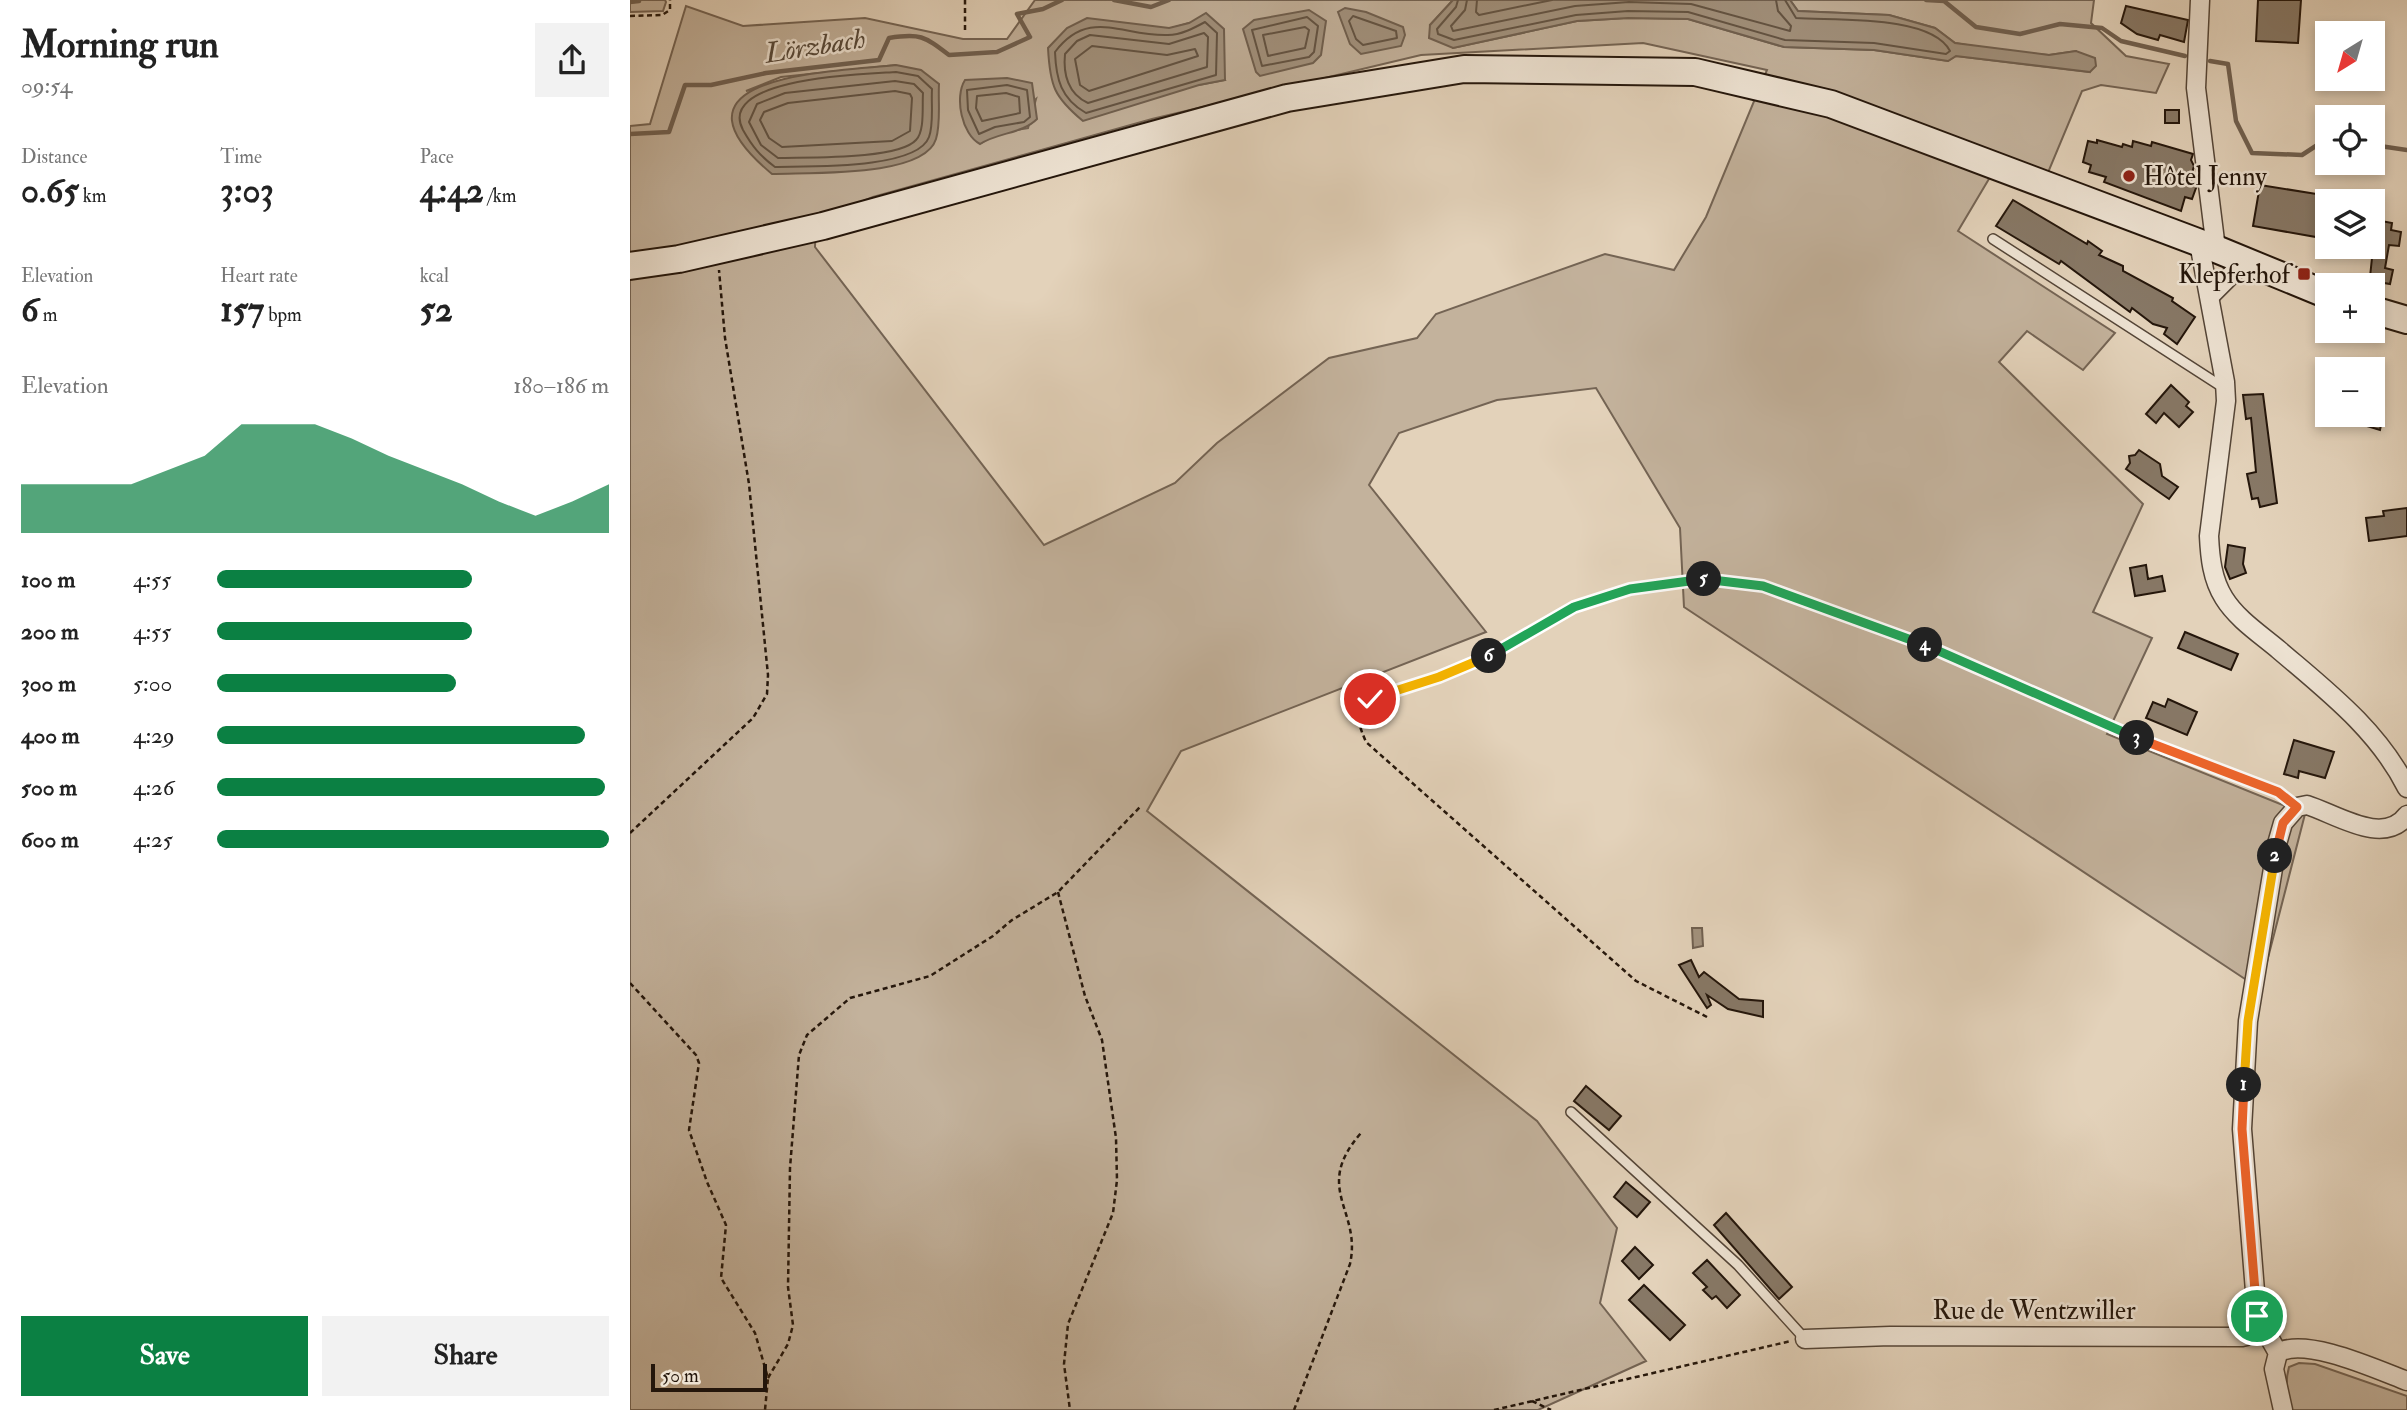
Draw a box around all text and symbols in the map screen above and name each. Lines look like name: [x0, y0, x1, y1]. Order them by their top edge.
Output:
text: Morning run: [21, 21, 219, 69]
water label: Lörzbach: [762, 21, 868, 72]
north arrow: [2315, 21, 2385, 91]
map controls: [2315, 21, 2385, 427]
button: share: [535, 23, 609, 97]
text: 09:54: [21, 71, 72, 100]
button: locate: [2315, 105, 2385, 175]
text: Distance: [21, 145, 87, 169]
text: Time: [220, 145, 262, 169]
text: Pace: [420, 145, 454, 169]
place label: Hôtel Jenny: [2143, 161, 2267, 193]
marker: Hôtel Jenny: [2121, 168, 2137, 184]
text: 0.65: [21, 169, 79, 213]
text: 3:03: [220, 169, 274, 213]
text: 4:42: [420, 169, 484, 213]
text: km: [79, 184, 107, 208]
text: /km: [484, 184, 517, 208]
button: layers: [2315, 189, 2385, 259]
place label: Klepferhof: [2178, 259, 2294, 292]
text: Elevation: [21, 264, 93, 288]
text: Heart rate: [220, 264, 298, 288]
text: kcal: [420, 264, 449, 288]
marker: Klepferhof: [2296, 266, 2312, 282]
button: +: [2315, 273, 2385, 343]
text: 6: [21, 288, 39, 332]
text: 157: [220, 288, 264, 332]
text: 52: [420, 288, 453, 332]
text: m: [39, 303, 57, 327]
text: bpm: [264, 303, 302, 327]
button: −: [2315, 357, 2385, 427]
text: Elevation: [21, 371, 109, 400]
text: 180–186 m: [513, 371, 609, 400]
pin: 5: [1686, 562, 1722, 596]
text: 100 m: [21, 565, 75, 594]
text: 4:55: [133, 565, 171, 594]
text: 5: [1699, 566, 1708, 590]
text: 200 m: [21, 617, 79, 646]
text: 4:55: [133, 617, 171, 646]
pin: 4: [1908, 628, 1942, 662]
text: 4: [1919, 632, 1930, 656]
pin: 6: [1472, 638, 1506, 674]
text: 6: [1484, 643, 1493, 667]
text: 300 m: [21, 669, 76, 698]
text: 5:00: [133, 669, 172, 698]
pin: [1340, 669, 1400, 729]
icon: check: [1351, 680, 1389, 718]
pin: 3: [2120, 720, 2154, 756]
text: 400 m: [21, 721, 80, 750]
text: 4:29: [133, 721, 175, 750]
text: 3: [2133, 725, 2140, 749]
text: 500 m: [21, 773, 77, 802]
text: 4:26: [133, 773, 174, 802]
text: 600 m: [21, 825, 79, 854]
text: 4:25: [133, 825, 173, 854]
pin: 2: [2258, 838, 2292, 874]
text: 2: [2270, 843, 2279, 867]
pin: 1: [2226, 1068, 2262, 1102]
text: 1: [2240, 1072, 2247, 1096]
pin: [2227, 1286, 2287, 1346]
street label: Rue de Wentzwiller: [1932, 1295, 2136, 1327]
icon: arrive: [2238, 1297, 2276, 1335]
button: Save: [21, 1316, 308, 1396]
button: Share: [322, 1316, 609, 1396]
scale bar: [651, 1361, 766, 1393]
text: 50 m: [662, 1364, 699, 1388]

